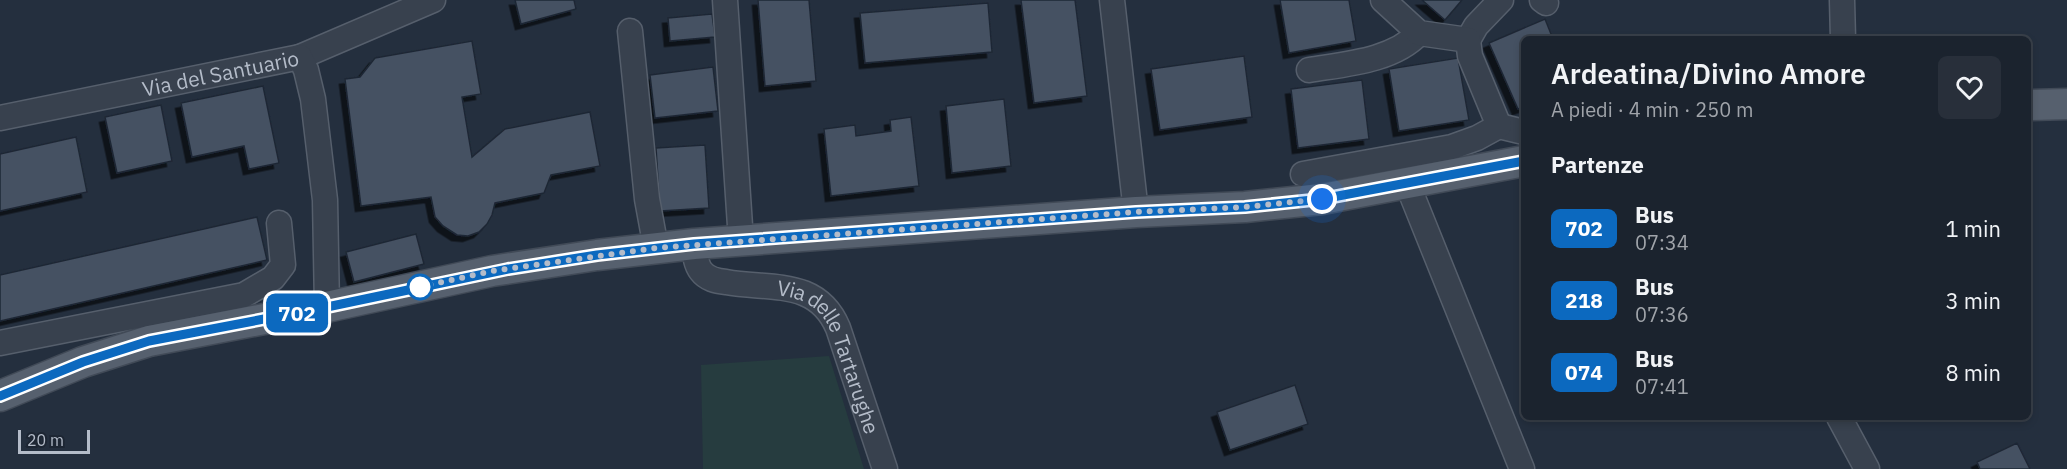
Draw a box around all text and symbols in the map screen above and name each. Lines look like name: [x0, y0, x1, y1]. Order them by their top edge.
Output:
street label: Via del Santuario: [140, 44, 301, 103]
text: Ardeatina/Divino Amore: [1551, 55, 1866, 92]
button: heart: [1938, 56, 2001, 119]
text: A piedi · 4 min · 250 m: [1551, 96, 1753, 123]
text: Partenze: [1551, 150, 1644, 179]
your location: [1307, 184, 1337, 214]
text: Bus: [1635, 200, 1674, 229]
text: 702: [1565, 214, 1603, 242]
text: 1 min: [1945, 214, 2001, 243]
text: 07:34: [1635, 229, 1689, 256]
text: Bus: [1635, 272, 1674, 301]
street label: Via delle Tartarughe: [775, 273, 886, 437]
unlabelled marker: [407, 274, 433, 300]
text: 218: [1565, 286, 1603, 314]
text: 3 min: [1945, 286, 2001, 315]
line badge: 702: [262, 294, 332, 332]
text: 702: [278, 299, 316, 327]
text: 07:36: [1635, 301, 1689, 328]
text: Bus: [1635, 344, 1674, 373]
text: 074: [1565, 358, 1603, 386]
text: 8 min: [1945, 358, 2001, 387]
text: 07:41: [1635, 373, 1689, 400]
scale bar: [18, 427, 90, 454]
text: 20 m: [27, 430, 64, 450]

